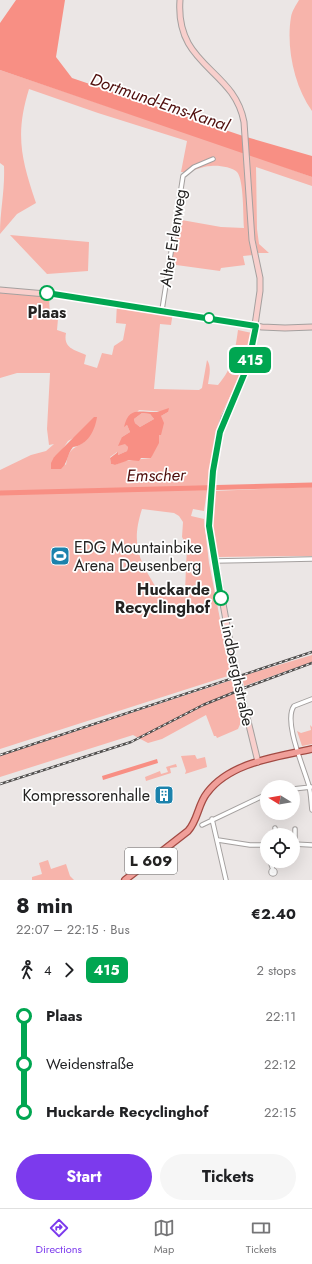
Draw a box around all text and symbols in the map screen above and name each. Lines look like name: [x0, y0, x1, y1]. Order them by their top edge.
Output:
water label: Dortmund-Ems-Kanal: [87, 67, 234, 137]
street label: Alter Erlenweg: [154, 187, 192, 289]
marker: Plaas: [39, 285, 55, 301]
place label: Plaas: [28, 301, 66, 324]
unlabelled marker: [203, 312, 215, 324]
line badge: 415: [227, 347, 273, 373]
text: 415: [237, 350, 263, 370]
water label: Emscher: [126, 462, 187, 488]
place label: EDG Mountainbike Arena Deusenberg: [74, 536, 202, 577]
sports icon: EDG Mountainbike Arena Deusenberg: [49, 545, 71, 567]
place label: Huckarde Recyclinghof: [115, 578, 211, 619]
marker: Huckarde Recyclinghof: [213, 590, 229, 606]
street label: Lindberghstraße: [214, 616, 260, 728]
north arrow: [260, 780, 300, 820]
map controls: [260, 780, 300, 868]
place label: Kompressorenhalle: [22, 784, 150, 807]
building icon: Kompressorenhalle: [153, 784, 175, 806]
button: locate: [260, 828, 300, 868]
road number: L 609: [125, 848, 177, 874]
text: 8 min: [16, 889, 73, 921]
text: €2.40: [251, 903, 296, 925]
text: 22:07 – 22:15 · Bus: [16, 920, 130, 939]
icon: walk: [16, 959, 38, 981]
icon: forward: [58, 959, 80, 981]
text: 415: [94, 960, 120, 980]
text: 4: [44, 961, 52, 980]
text: 2 stops: [257, 961, 296, 980]
text: Plaas: [46, 1005, 82, 1027]
text: 22:11: [266, 1007, 296, 1026]
text: Weidenstraße: [46, 1053, 134, 1075]
text: 22:12: [264, 1055, 296, 1074]
text: Huckarde Recyclinghof: [46, 1101, 208, 1123]
text: 22:15: [264, 1103, 296, 1122]
button: Start: [16, 1154, 152, 1200]
button: Tickets: [160, 1154, 296, 1200]
tab: Directions: [35, 1217, 82, 1257]
tab: Map: [153, 1217, 175, 1257]
tab: Tickets: [246, 1217, 277, 1257]

